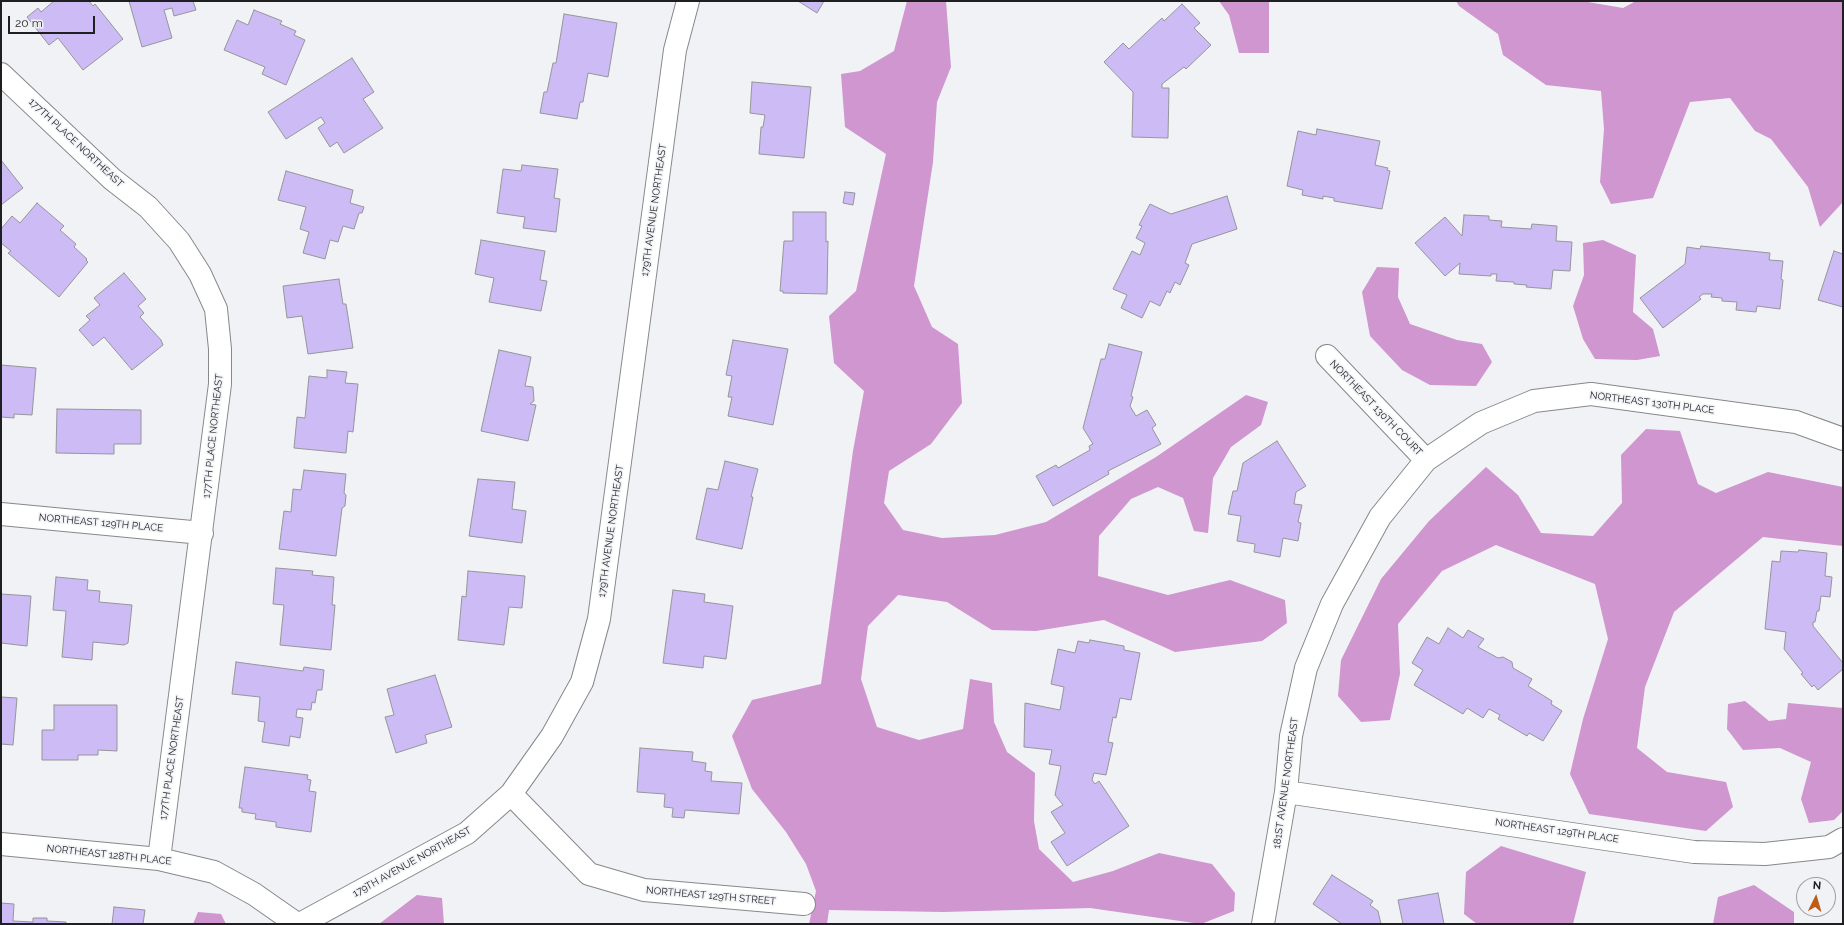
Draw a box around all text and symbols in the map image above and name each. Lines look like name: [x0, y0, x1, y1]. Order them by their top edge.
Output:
scale bar: [10, 8, 97, 34]
text: 20 m: [15, 16, 43, 30]
street label: 177TH PLACE NORTHEAST: [26, 96, 126, 190]
street label: 179TH AVENUE NORTHEAST: [639, 143, 669, 277]
street label: NORTHEAST 130TH COURT: [1327, 358, 1425, 458]
street label: 177TH PLACE NORTHEAST: [201, 373, 225, 499]
street label: NORTHEAST 130TH PLACE: [1589, 389, 1715, 417]
street label: 179TH AVENUE NORTHEAST: [596, 464, 626, 598]
street label: NORTHEAST 129TH PLACE: [38, 512, 164, 534]
street label: 177TH PLACE NORTHEAST: [157, 695, 187, 821]
street label: 181ST AVENUE NORTHEAST: [1271, 717, 1301, 849]
street label: NORTHEAST 129TH PLACE: [1494, 816, 1620, 846]
street label: 179TH AVENUE NORTHEAST: [351, 824, 473, 900]
street label: NORTHEAST 128TH PLACE: [46, 842, 172, 868]
north arrow: [1796, 877, 1836, 917]
text: N: [1812, 879, 1822, 892]
street label: NORTHEAST 129TH STREET: [646, 884, 776, 908]

